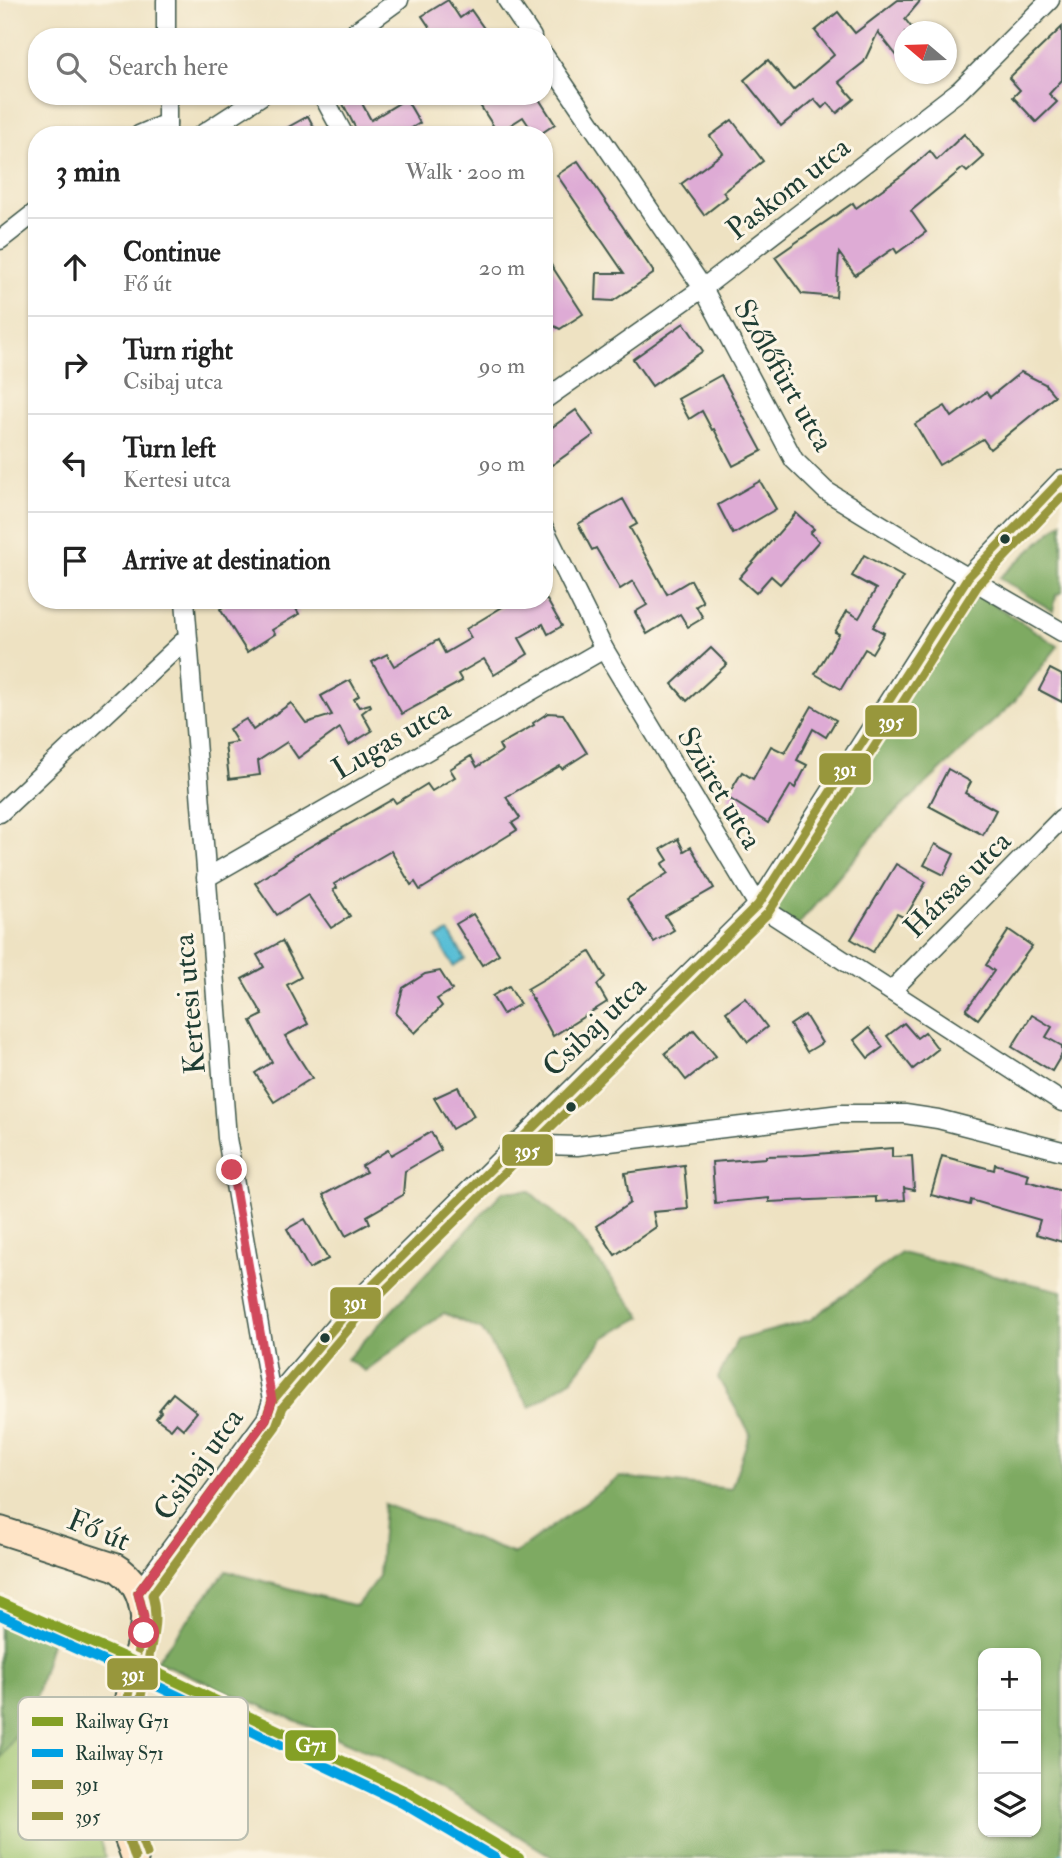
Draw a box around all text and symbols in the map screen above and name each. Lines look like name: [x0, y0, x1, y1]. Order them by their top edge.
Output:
north arrow: [894, 21, 957, 84]
search box: [28, 28, 553, 105]
icon: search: [52, 48, 90, 86]
text: Search here: [108, 51, 228, 83]
street label: Paskom utca: [719, 128, 858, 248]
text: 3 min: [56, 153, 121, 190]
text: Walk · 200 m: [405, 157, 525, 186]
text: Continue: [123, 237, 221, 269]
icon: ahead: [56, 248, 94, 286]
text: 20 m: [479, 253, 525, 282]
text: Fő út: [123, 269, 172, 298]
street label: Szőlőfürt utca: [725, 293, 842, 458]
text: Turn right: [123, 335, 233, 367]
icon: right: [56, 346, 94, 384]
text: 90 m: [479, 351, 525, 380]
text: Csibaj utca: [123, 367, 223, 396]
text: Turn left: [123, 433, 216, 465]
icon: left: [56, 444, 94, 482]
text: 90 m: [479, 449, 525, 478]
text: Kertesi utca: [123, 465, 231, 494]
unlabelled marker: [998, 532, 1012, 546]
icon: arrive: [56, 542, 94, 580]
text: Arrive at destination: [123, 545, 331, 577]
street label: Lugas utca: [326, 690, 458, 788]
line badge: 395: [864, 704, 918, 738]
text: 395: [878, 710, 904, 734]
street label: Szüret utca: [669, 720, 771, 857]
line badge: 391: [818, 752, 872, 786]
text: 391: [833, 758, 857, 782]
street label: Hársas utca: [896, 822, 1019, 946]
street label: Kertesi utca: [165, 932, 214, 1076]
street label: Csibaj utca: [535, 967, 654, 1085]
unlabelled marker: [564, 1100, 578, 1114]
line badge: 395: [501, 1133, 554, 1167]
text: 395: [514, 1139, 540, 1163]
route end: [216, 1154, 247, 1185]
line badge: 391: [329, 1286, 382, 1320]
text: 391: [343, 1291, 367, 1315]
unlabelled marker: [318, 1331, 332, 1345]
street label: Csibaj utca: [145, 1400, 252, 1528]
street label: Fő út: [62, 1501, 136, 1560]
route start: [128, 1617, 159, 1648]
map controls: [978, 1648, 1041, 1837]
button: +: [978, 1648, 1041, 1711]
line badge: 391: [106, 1657, 159, 1691]
text: 391: [121, 1663, 145, 1687]
legend: [18, 1697, 248, 1840]
text: Railway G71: [75, 1710, 169, 1734]
button: −: [978, 1711, 1041, 1774]
line badge: G71: [284, 1729, 337, 1762]
text: G71: [295, 1734, 327, 1758]
text: Railway S71: [75, 1742, 164, 1766]
text: 391: [75, 1773, 99, 1797]
button: layers: [978, 1774, 1041, 1837]
text: 395: [75, 1805, 101, 1829]

